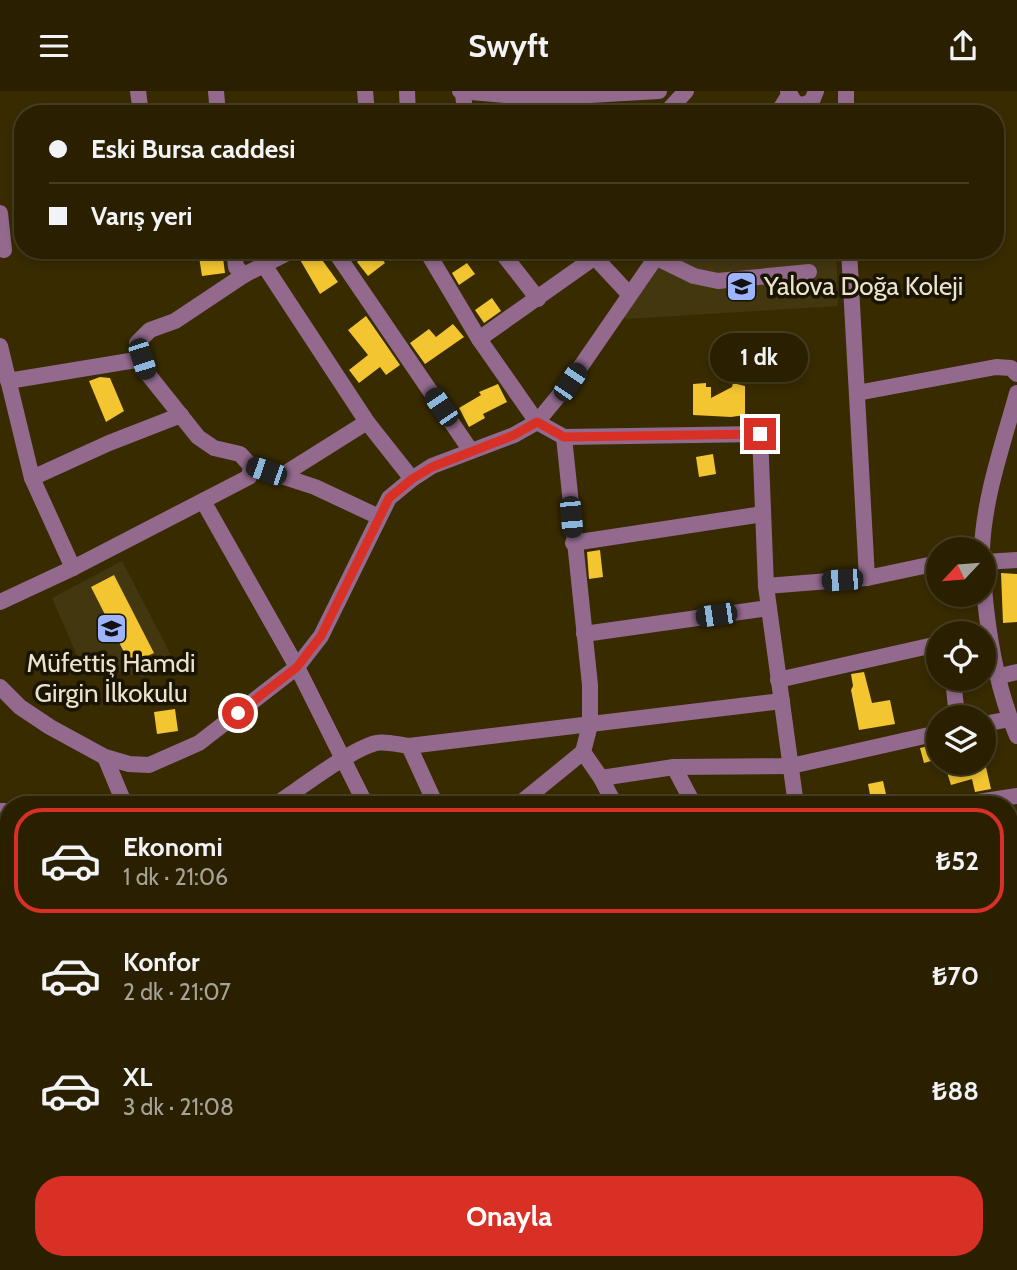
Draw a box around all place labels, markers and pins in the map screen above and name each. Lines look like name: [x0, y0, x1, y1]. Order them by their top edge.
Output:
school or university icon: Yalova Doğa Koleji: [724, 269, 758, 303]
place label: Yalova Doğa Koleji: [763, 270, 963, 302]
school or university icon: Müfettiş Hamdi Girgin İlkokulu: [94, 611, 128, 645]
place label: Müfettiş Hamdi Girgin İlkokulu: [26, 647, 196, 709]

